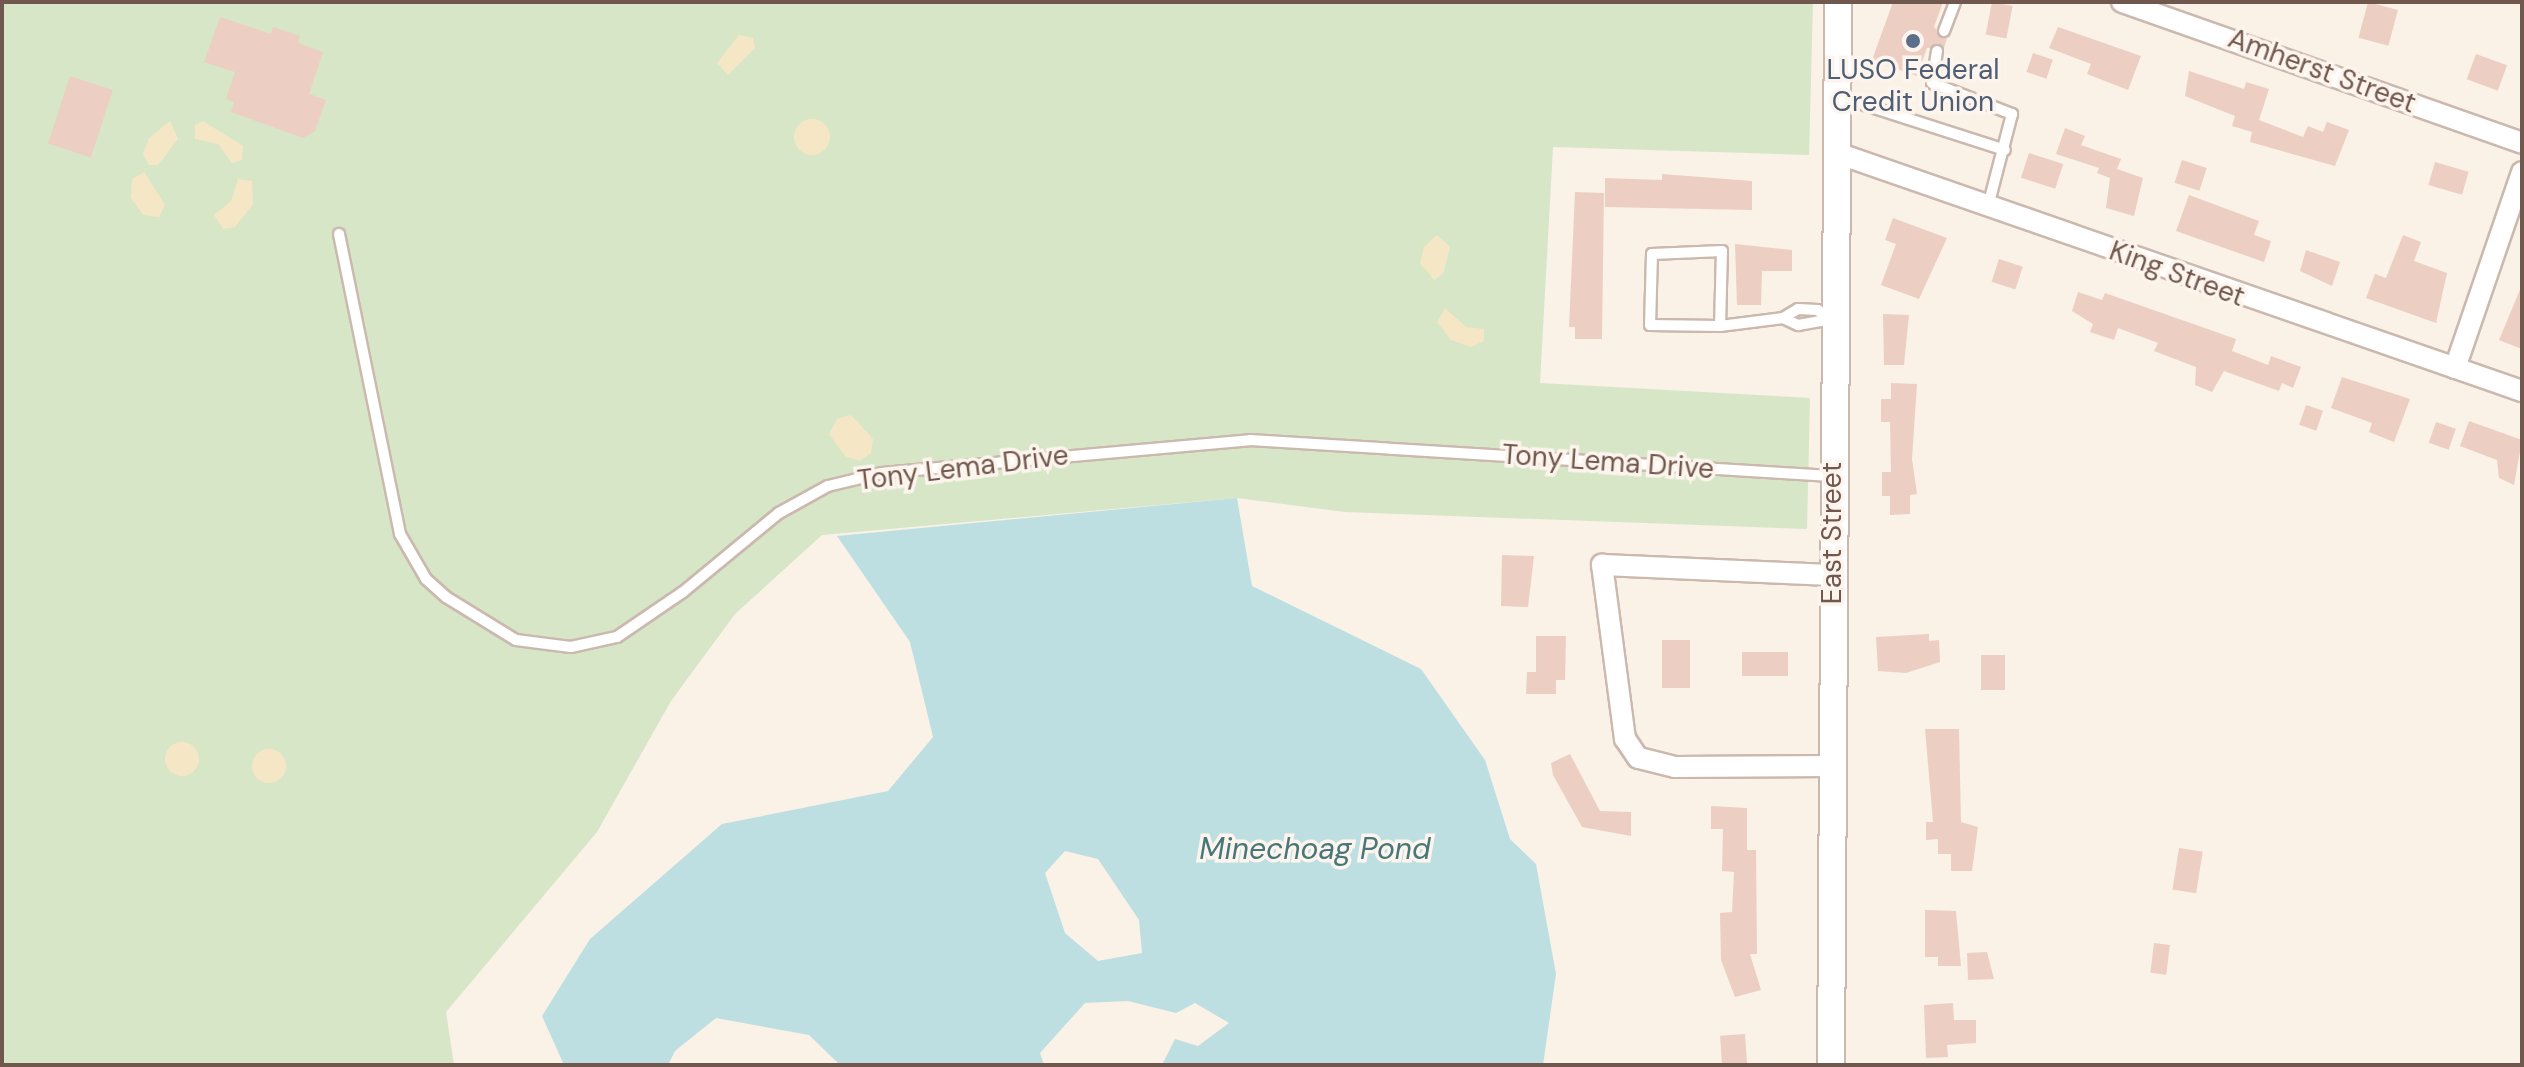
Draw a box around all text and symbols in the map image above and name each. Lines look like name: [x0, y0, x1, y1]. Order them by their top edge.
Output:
street label: Amherst Street: [2224, 22, 2420, 120]
marker: LUSO Federal Credit Union: [1904, 32, 1922, 50]
place label: LUSO Federal Credit Union: [1826, 53, 2000, 119]
street label: King Street: [2105, 234, 2249, 314]
street label: Tony Lema Drive: [856, 438, 1070, 498]
street label: Tony Lema Drive: [1501, 438, 1715, 486]
street label: East Street: [1815, 462, 1849, 604]
water label: Minechoag Pond: [1199, 831, 1431, 867]

